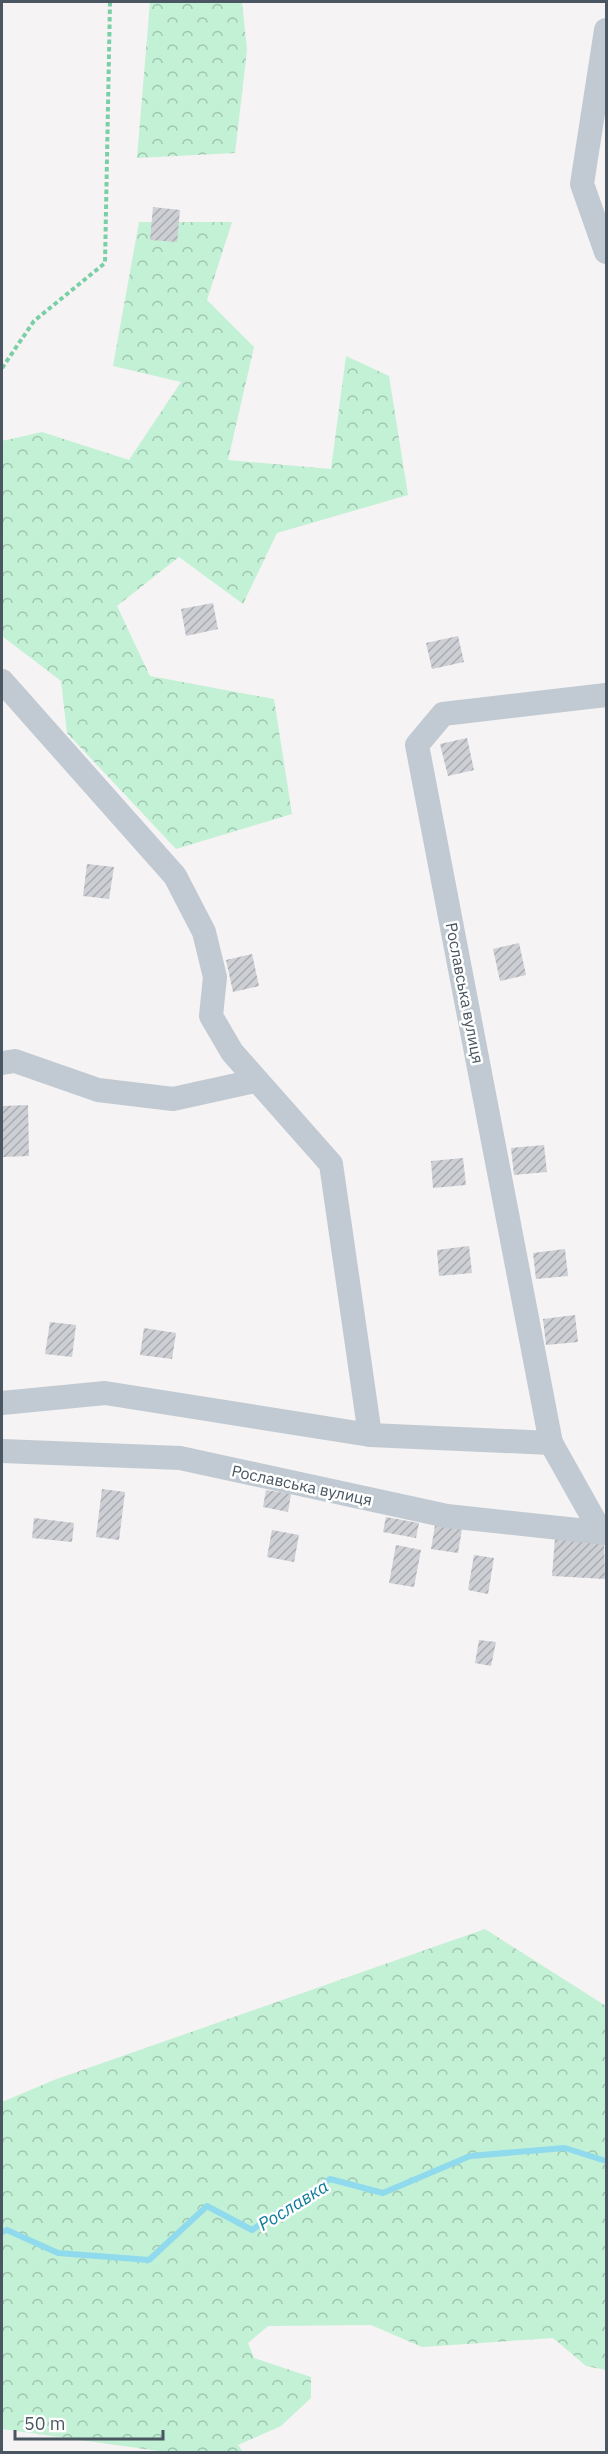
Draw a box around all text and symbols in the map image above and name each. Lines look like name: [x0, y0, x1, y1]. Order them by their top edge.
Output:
street label: Рославська вулиця: [442, 921, 488, 1065]
street label: Рославська вулиця: [230, 1460, 374, 1510]
water label: Рославка: [254, 2174, 332, 2236]
scale bar: [15, 2403, 164, 2441]
text: 50 m: [24, 2412, 66, 2435]

